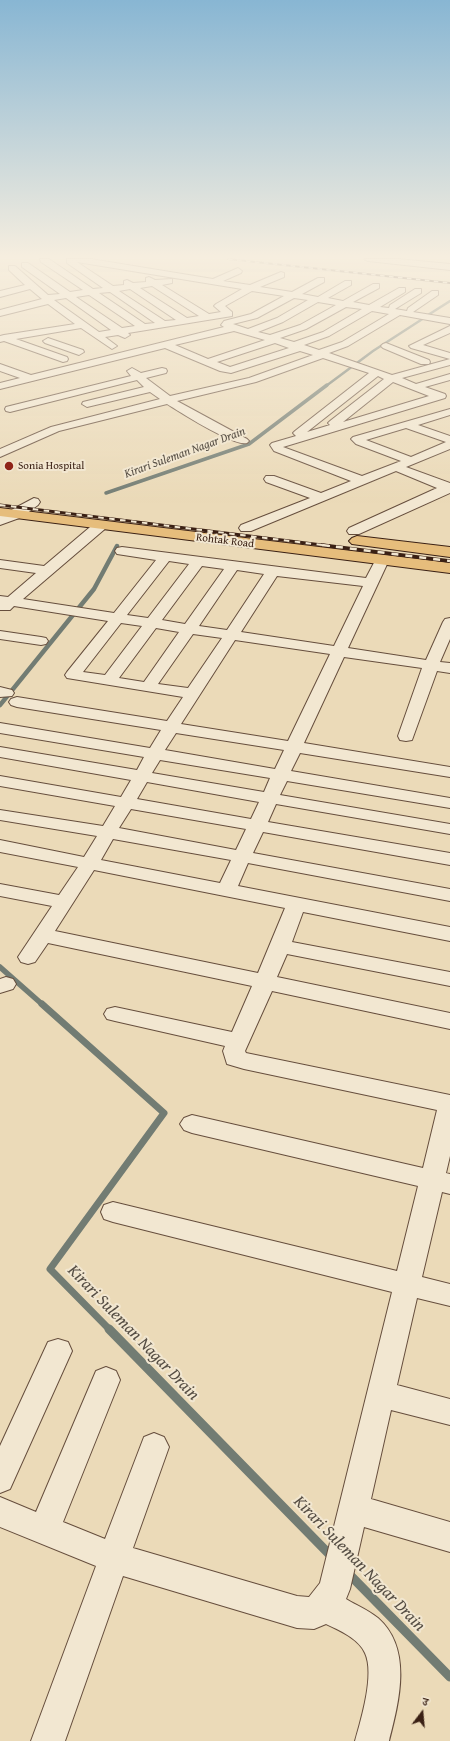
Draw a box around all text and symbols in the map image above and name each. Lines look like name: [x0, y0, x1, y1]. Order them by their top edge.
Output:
water label: Kirari Suleman Nagar Drain: [123, 424, 247, 482]
place label: Sonia Hospital: [18, 459, 84, 473]
marker: Sonia Hospital: [3, 460, 15, 472]
street label: Rohtak Road: [195, 531, 255, 551]
water label: Kirari Suleman Nagar Drain: [63, 1261, 203, 1405]
water label: Kirari Suleman Nagar Drain: [289, 1492, 429, 1636]
north arrow: [402, 1693, 442, 1733]
text: उ: [420, 1693, 430, 1710]

